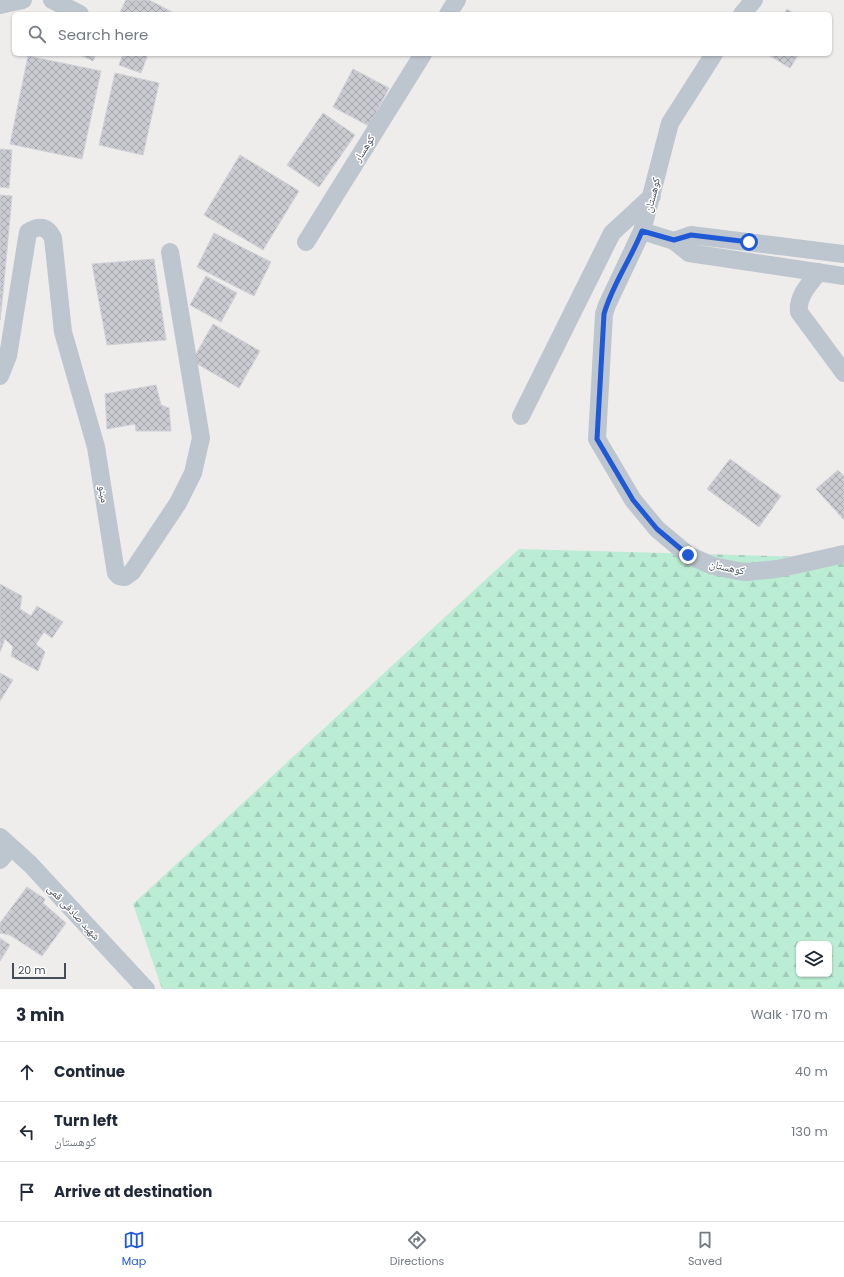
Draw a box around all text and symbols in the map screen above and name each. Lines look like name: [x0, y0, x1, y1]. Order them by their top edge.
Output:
search box: [12, 12, 832, 56]
icon: search: [26, 23, 48, 45]
text: Search here: [58, 24, 148, 45]
street label: کوهسار: [349, 131, 379, 166]
street label: کوهستان: [640, 175, 664, 214]
route start: [740, 233, 758, 251]
street label: مینو: [95, 484, 113, 504]
route end: [679, 546, 697, 564]
street label: کوهستان: [708, 555, 747, 579]
street label: شهید صادقی قمی: [44, 880, 104, 944]
map controls: [796, 941, 832, 977]
button: layers: [796, 941, 832, 977]
scale bar: [12, 961, 66, 980]
text: 20 m: [18, 962, 46, 978]
text: 3 min: [16, 1003, 64, 1027]
text: Walk · 170 m: [751, 1005, 828, 1024]
icon: ahead: [16, 1061, 38, 1083]
text: Continue: [54, 1061, 125, 1082]
text: 40 m: [795, 1062, 828, 1081]
text: Turn left: [54, 1110, 118, 1131]
icon: left: [16, 1121, 38, 1143]
text: 130 m: [791, 1122, 828, 1141]
text: کوهستان: [54, 1132, 96, 1151]
icon: arrive: [16, 1181, 38, 1203]
text: Arrive at destination: [54, 1181, 212, 1202]
tab: Map: [122, 1229, 146, 1270]
tab: Directions: [390, 1229, 444, 1270]
tab: Saved: [688, 1229, 722, 1270]

